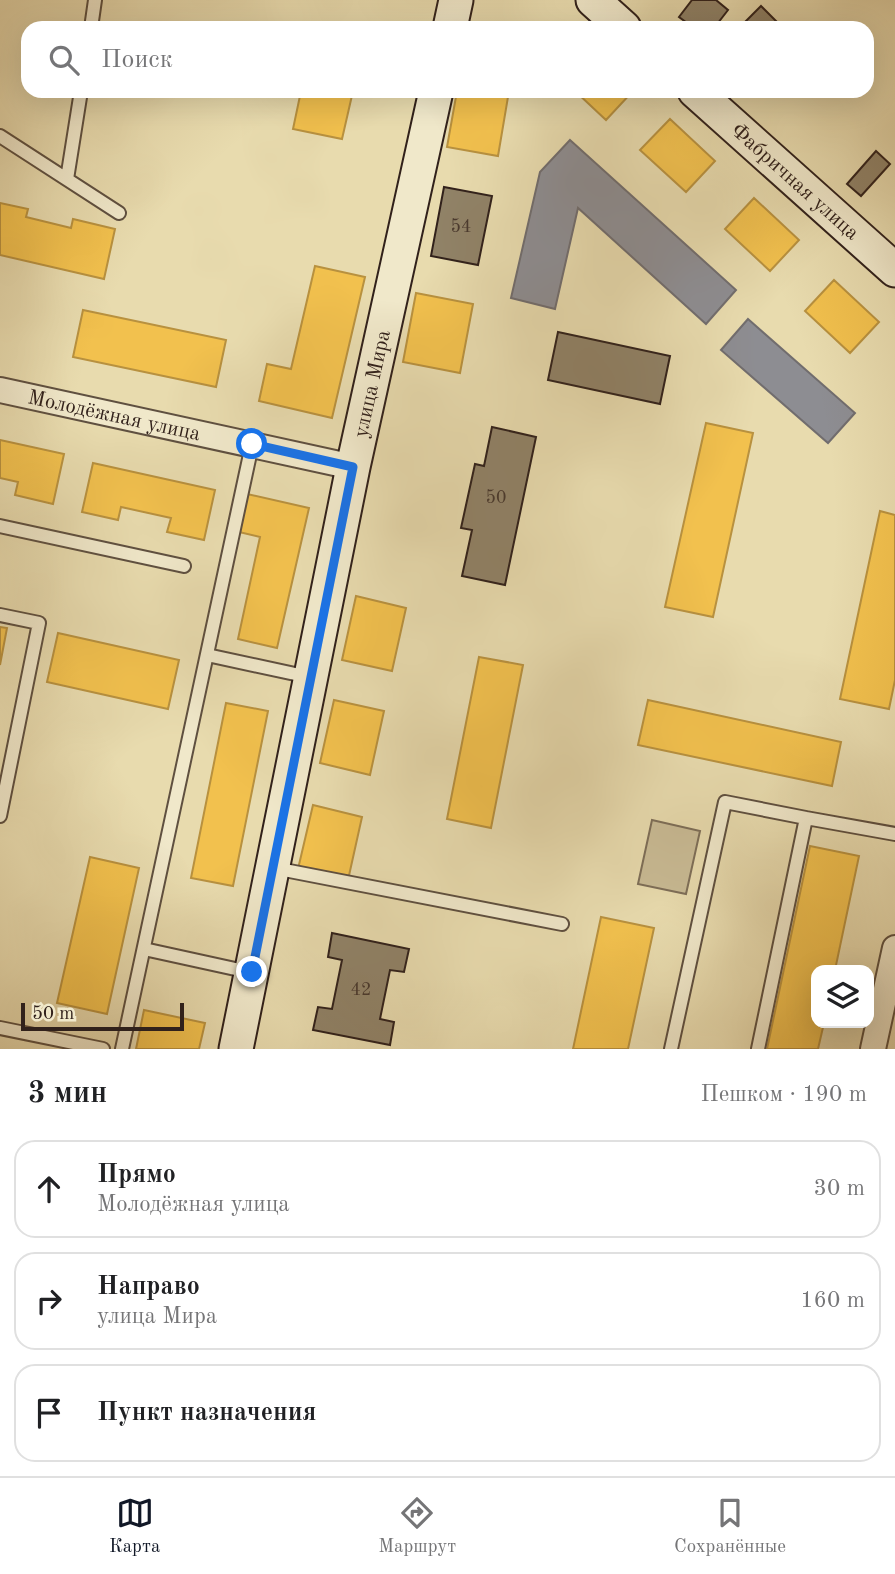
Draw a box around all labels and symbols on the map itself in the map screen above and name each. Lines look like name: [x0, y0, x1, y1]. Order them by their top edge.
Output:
street label: Фабричная улица: [727, 120, 863, 245]
house number: 54: [451, 218, 471, 236]
street label: улица Мира: [351, 328, 395, 440]
street label: Молодёжная улица: [26, 387, 202, 445]
route start: [236, 428, 267, 459]
house number: 50: [486, 489, 506, 507]
route end: [236, 956, 267, 987]
house number: 42: [351, 981, 371, 999]
scale bar: [21, 1000, 184, 1032]

